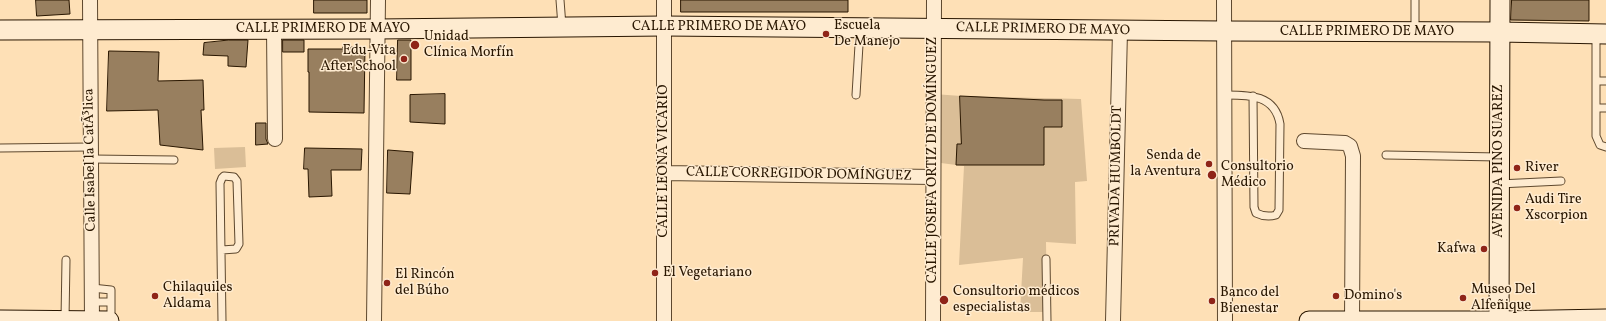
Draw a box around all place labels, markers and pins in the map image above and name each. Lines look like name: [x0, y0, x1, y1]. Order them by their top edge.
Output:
place label: Escuela De Manejo: [834, 18, 900, 50]
place label: Unidad Clínica Morfín: [424, 29, 514, 62]
marker: Escuela De Manejo: [821, 29, 831, 39]
marker: Unidad Clínica Morfín: [409, 39, 421, 51]
place label: Edu-Vita After School: [320, 43, 396, 76]
marker: Edu-Vita After School: [399, 54, 409, 64]
place label: Senda de la Aventura: [1130, 148, 1201, 180]
marker: Senda de la Aventura: [1204, 159, 1214, 169]
place label: Consultorio Médico: [1221, 159, 1294, 192]
place label: River: [1525, 160, 1559, 176]
marker: River: [1512, 163, 1522, 173]
marker: Consultorio Médico: [1206, 169, 1218, 181]
place label: Audi Tire Xscorpion: [1525, 192, 1588, 224]
marker: Audi Tire Xscorpion: [1512, 203, 1522, 213]
place label: Kafwa: [1437, 241, 1476, 257]
marker: Kafwa: [1479, 244, 1489, 254]
place label: El Vegetariano: [663, 265, 752, 281]
place label: El Rincón del Búho: [395, 267, 455, 300]
marker: El Vegetariano: [650, 268, 660, 278]
marker: El Rincón del Búho: [382, 278, 392, 288]
place label: Chilaquiles Aldama: [163, 280, 232, 312]
place label: Museo Del Alfeñique: [1471, 282, 1536, 314]
place label: Consultorio médicos especialistas: [953, 284, 1079, 316]
place label: Banco del Bienestar: [1220, 285, 1279, 318]
place label: Domino's: [1344, 288, 1402, 304]
marker: Chilaquiles Aldama: [150, 291, 160, 301]
marker: Domino's: [1331, 291, 1341, 301]
marker: Museo Del Alfeñique: [1458, 293, 1468, 303]
marker: Consultorio médicos especialistas: [938, 294, 950, 306]
marker: Banco del Bienestar: [1207, 296, 1217, 306]

